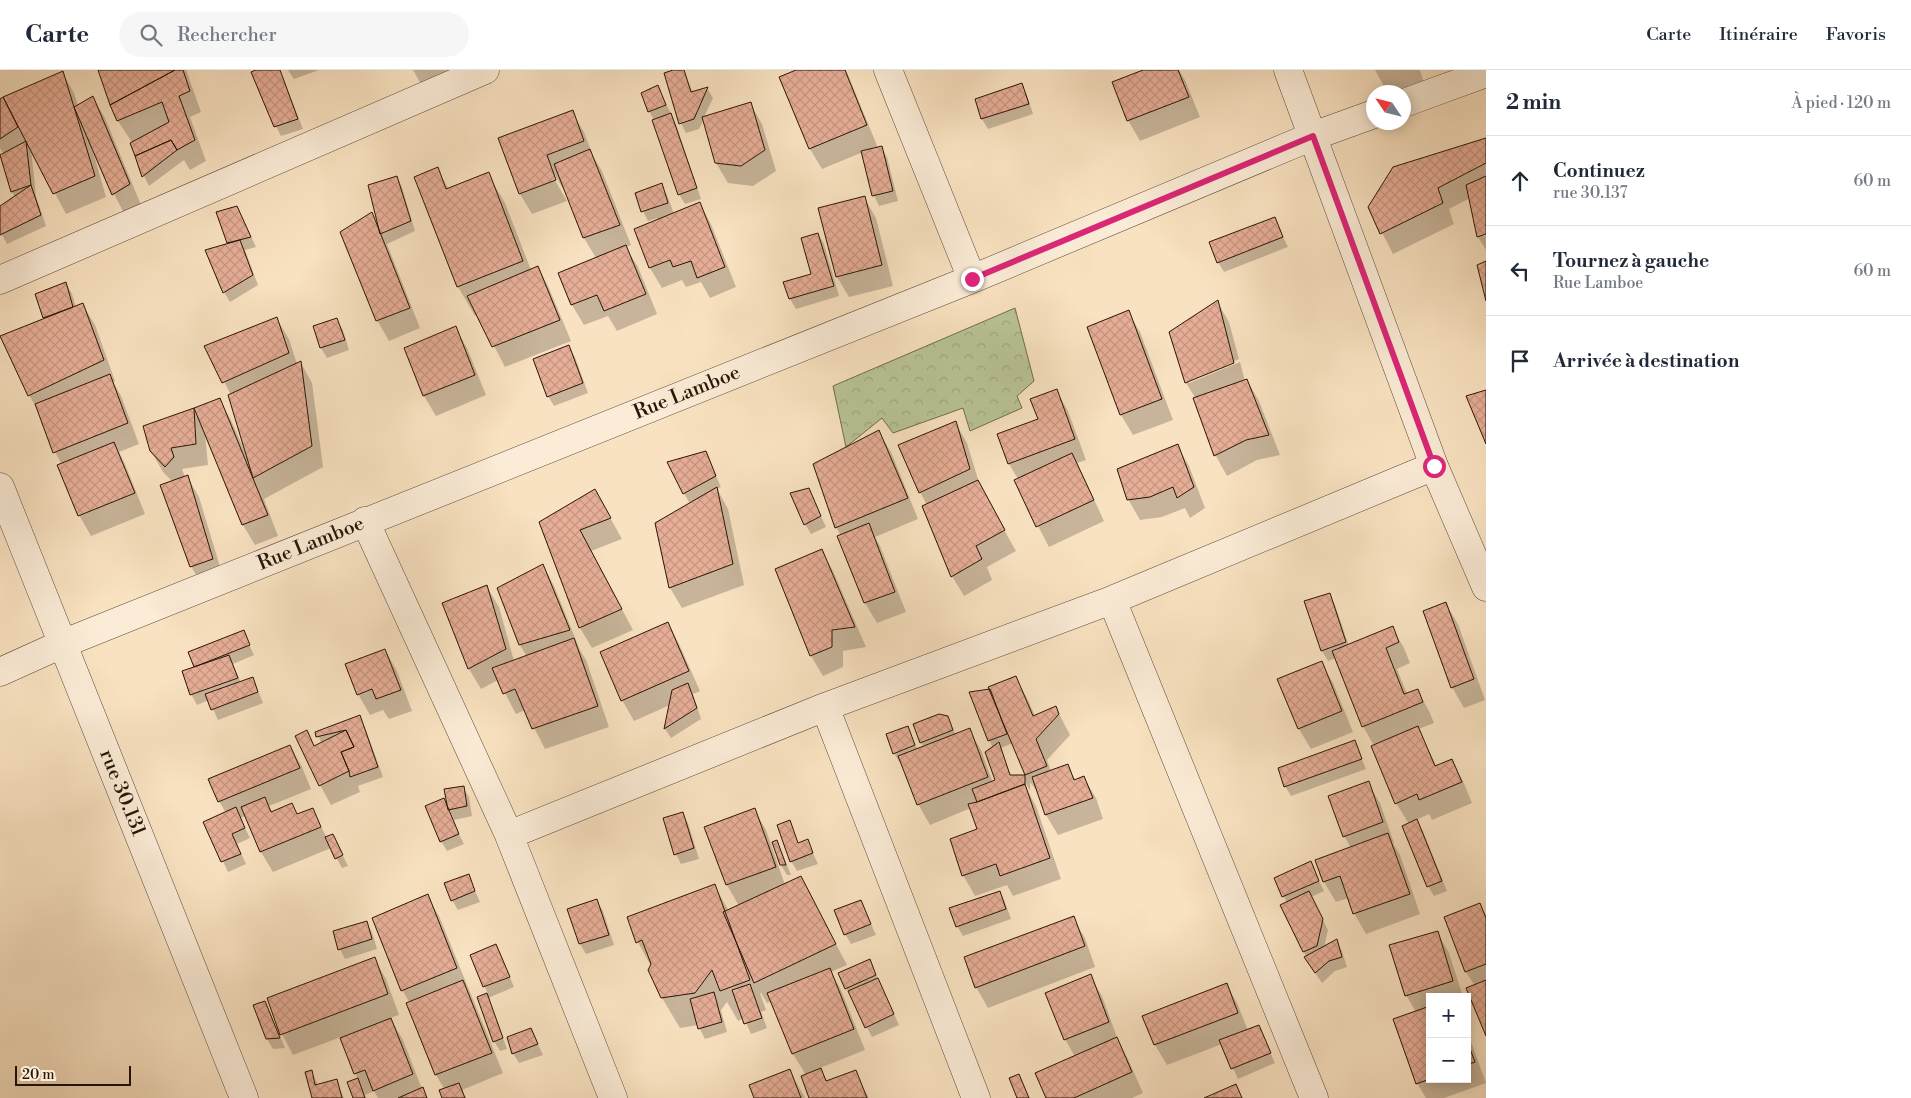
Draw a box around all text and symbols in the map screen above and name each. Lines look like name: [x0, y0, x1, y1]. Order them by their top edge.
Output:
search box: [119, 12, 469, 57]
text: Carte: [25, 20, 89, 50]
icon: search: [137, 21, 165, 49]
text: Rechercher: [177, 23, 277, 47]
text: Carte: [1646, 23, 1691, 46]
text: Itinéraire: [1719, 23, 1798, 46]
text: Favoris: [1826, 23, 1886, 46]
north arrow: [1366, 85, 1411, 130]
text: 2 min: [1506, 90, 1561, 116]
text: À pied · 120 m: [1792, 93, 1891, 113]
text: Continuez: [1553, 159, 1645, 183]
icon: ahead: [1506, 167, 1534, 195]
text: 60 m: [1853, 171, 1891, 191]
text: rue 30.137: [1553, 183, 1628, 203]
text: Tournez à gauche: [1553, 249, 1709, 273]
icon: left: [1506, 257, 1534, 285]
text: 60 m: [1853, 261, 1891, 281]
route end: [961, 268, 984, 291]
text: Rue Lamboe: [1553, 273, 1643, 293]
icon: arrive: [1506, 347, 1534, 375]
text: Arrivée à destination: [1553, 349, 1739, 373]
street label: Rue Lamboe: [630, 360, 744, 426]
route start: [1423, 455, 1446, 478]
street label: Rue Lamboe: [254, 511, 368, 577]
street label: rue 30.131: [93, 746, 151, 841]
map controls: [1426, 993, 1471, 1083]
button: +: [1426, 993, 1471, 1038]
button: −: [1426, 1038, 1471, 1083]
scale bar: [15, 1063, 131, 1086]
text: 20 m: [22, 1066, 54, 1084]

